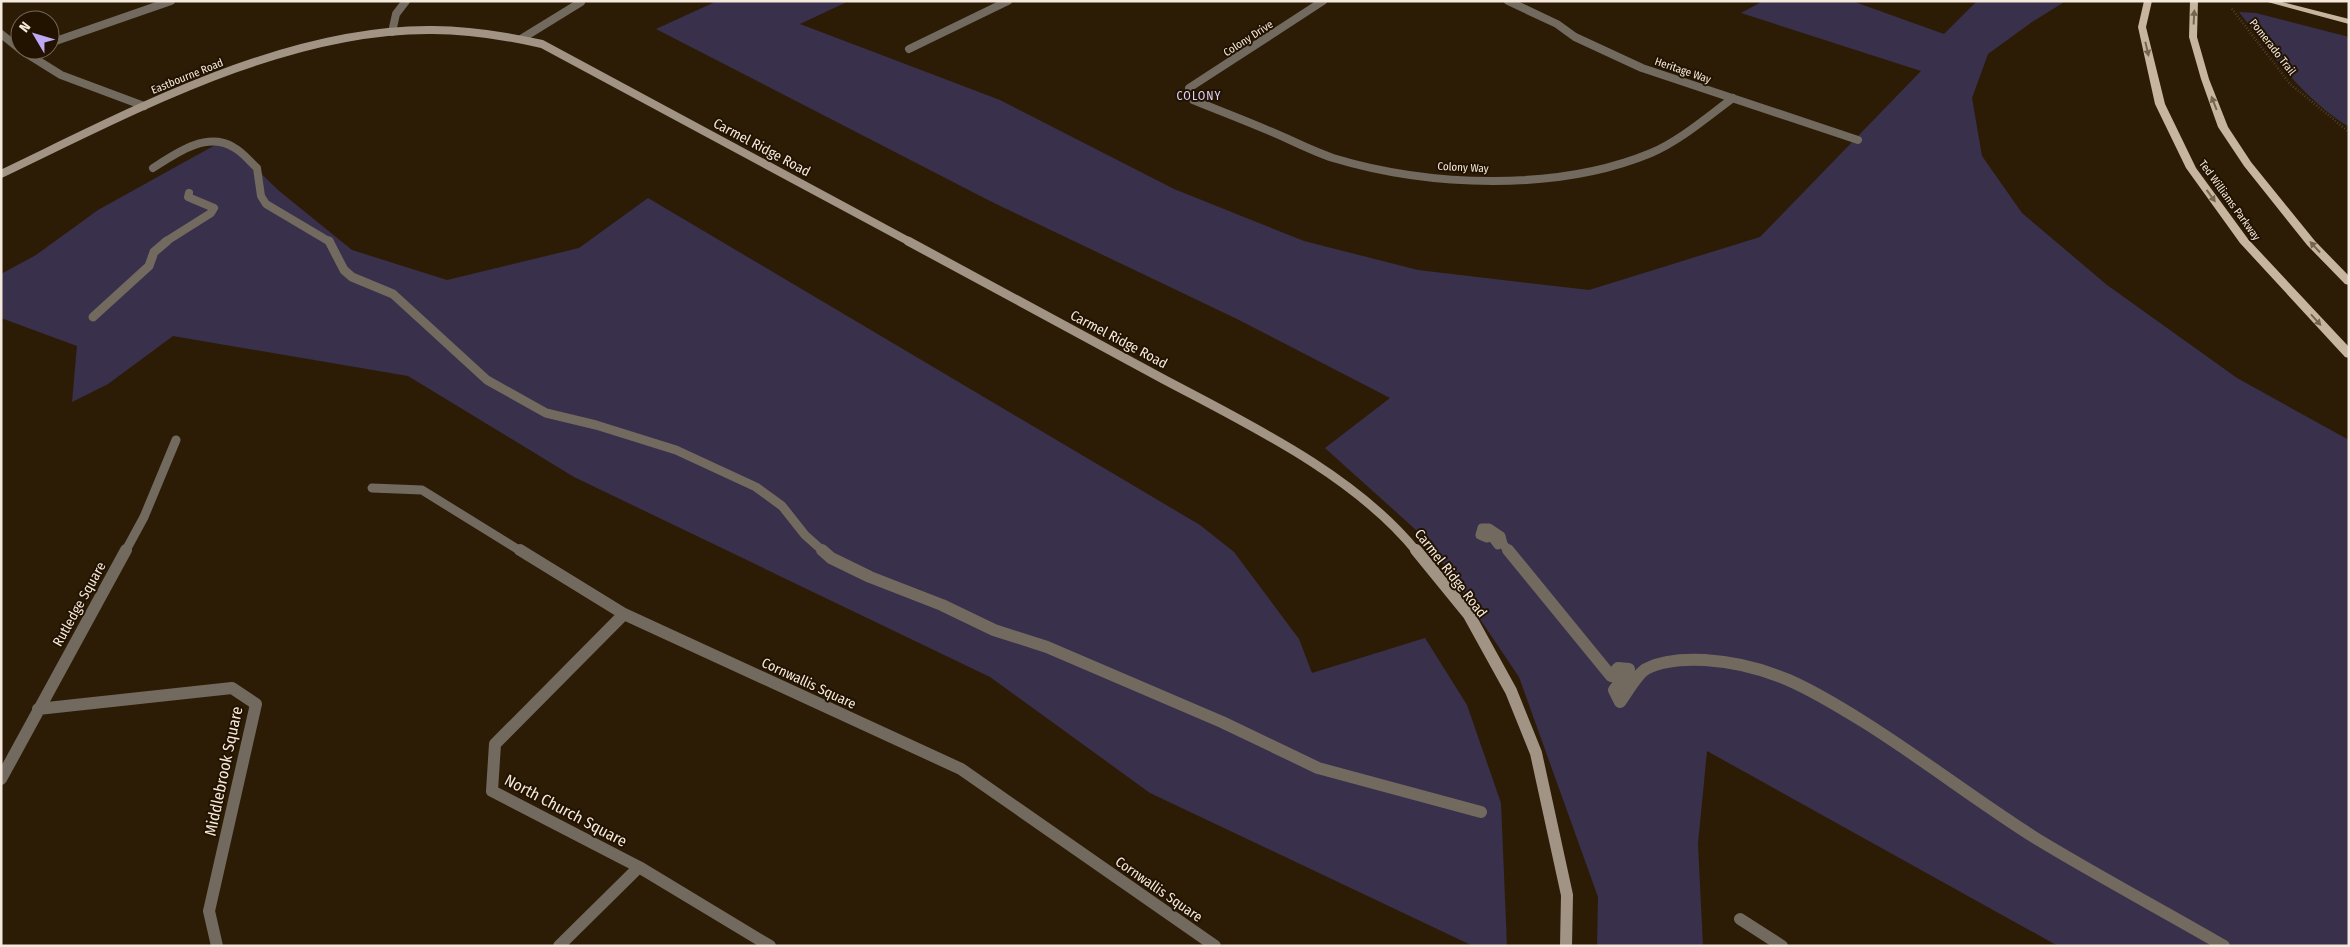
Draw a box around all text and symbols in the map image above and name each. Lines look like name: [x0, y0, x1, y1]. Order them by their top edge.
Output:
one-way arrow: [2190, 9, 2198, 25]
north arrow: [10, 10, 60, 60]
street label: Pomerado Trail: [2247, 17, 2299, 78]
street label: Colony Drive: [1221, 18, 1275, 59]
text: N: [16, 19, 34, 36]
one-way arrow: [2143, 41, 2151, 56]
street label: Heritage Way: [1653, 55, 1713, 86]
street label: Eastbourne Road: [149, 56, 225, 97]
district label: COLONY: [1177, 89, 1221, 103]
one-way arrow: [2210, 95, 2218, 110]
street label: Carmel Ridge Road: [710, 115, 813, 180]
street label: Ted Williams Parkway: [2196, 158, 2263, 243]
street label: Colony Way: [1437, 160, 1489, 175]
one-way arrow: [2206, 189, 2216, 203]
one-way arrow: [2309, 241, 2321, 253]
street label: Carmel Ridge Road: [1067, 307, 1170, 372]
one-way arrow: [2310, 314, 2322, 326]
street label: Carmel Ridge Road: [1411, 526, 1490, 621]
street label: Rutledge Square: [49, 559, 110, 649]
street label: Cornwallis Square: [759, 654, 859, 713]
street label: Middlebrook Square: [200, 704, 247, 838]
street label: North Church Square: [501, 770, 630, 851]
street label: Cornwallis Square: [1112, 853, 1206, 926]

